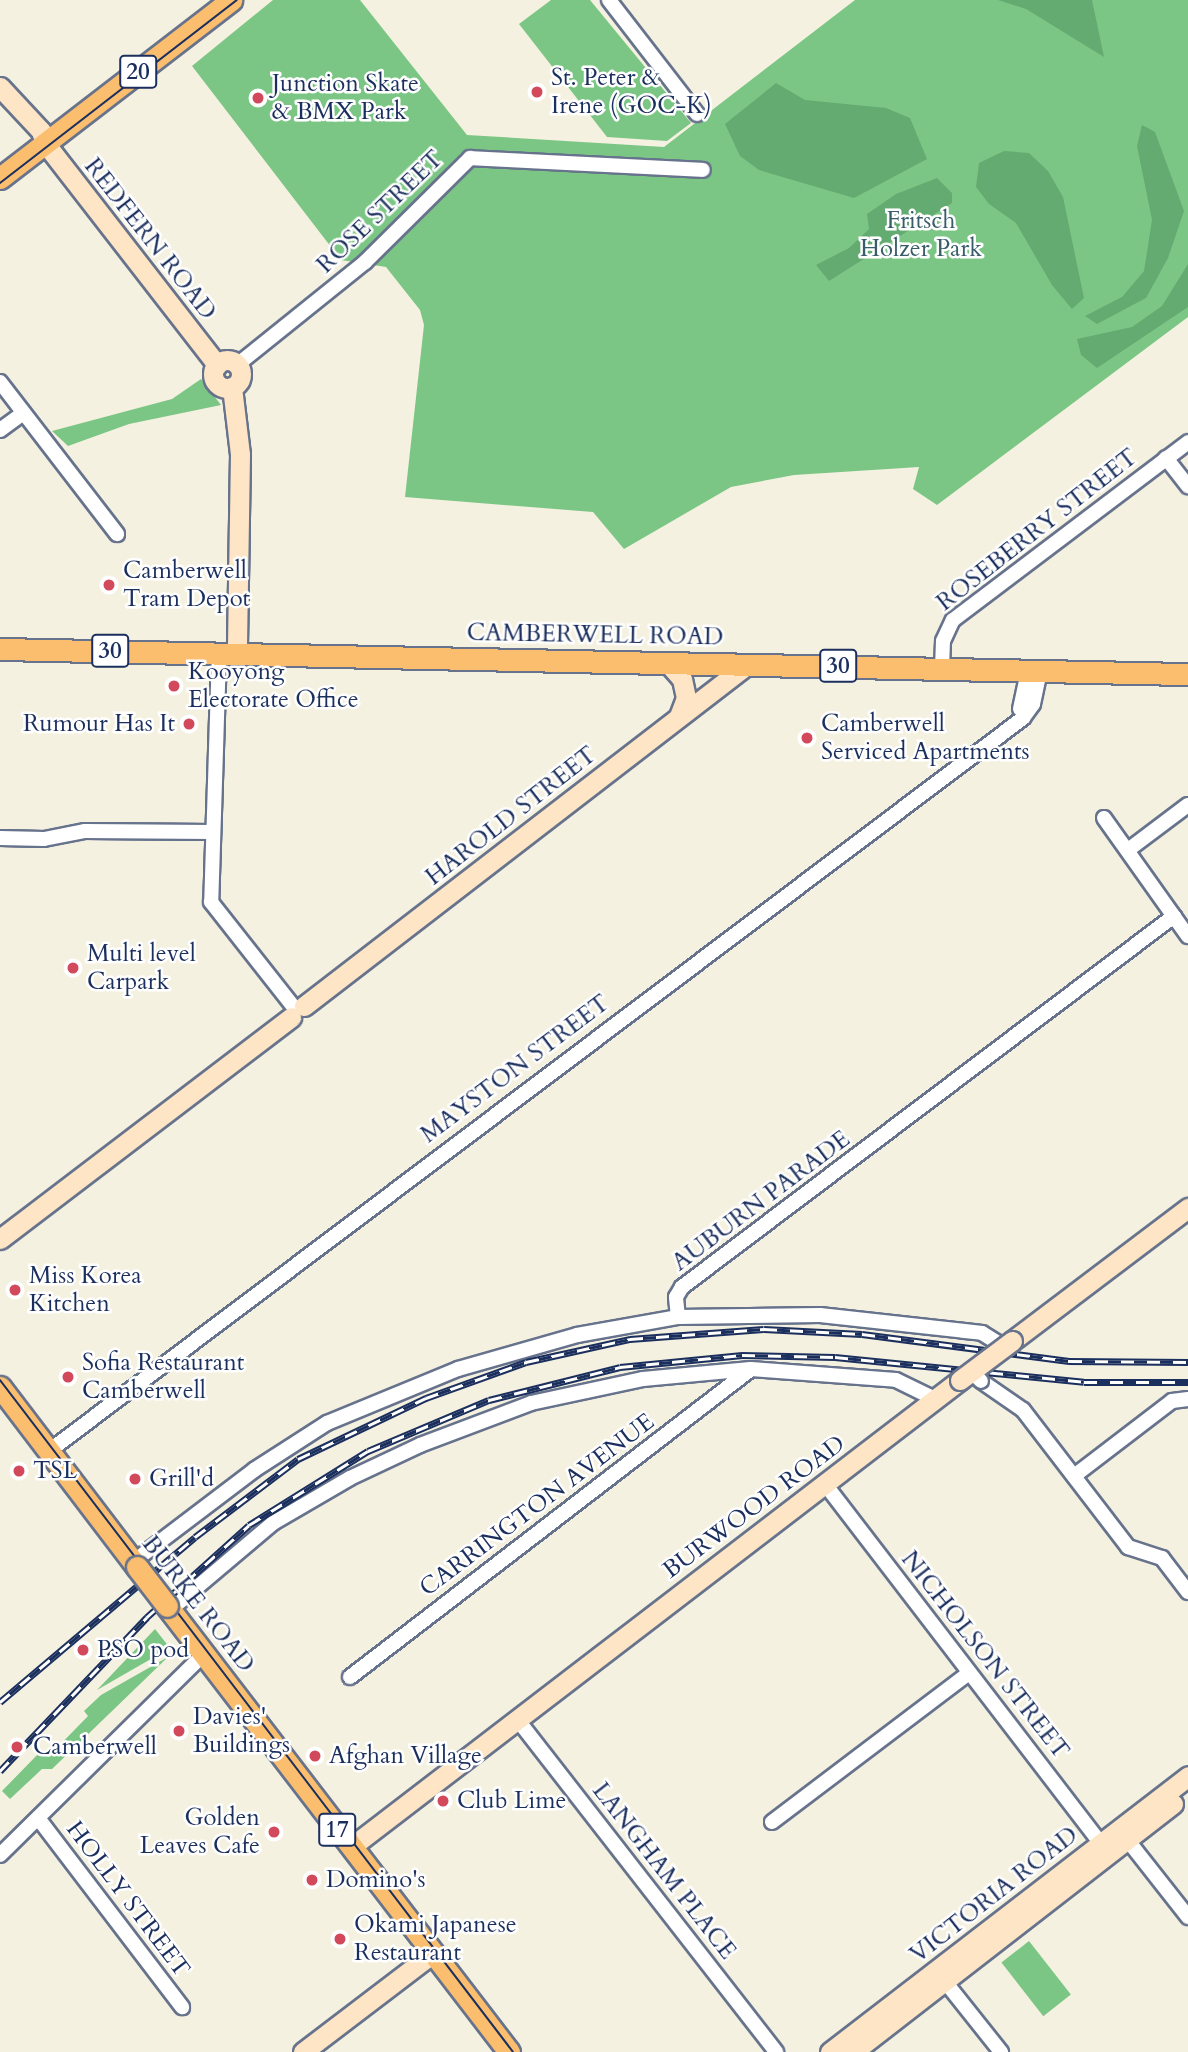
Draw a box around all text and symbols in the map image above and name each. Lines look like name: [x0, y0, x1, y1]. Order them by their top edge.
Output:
road number: 20: [119, 53, 157, 92]
place label: St. Peter & Irene (GOC-K): [551, 64, 712, 120]
place label: Junction Skate & BMX Park: [272, 70, 419, 126]
marker: St. Peter & Irene (GOC-K): [529, 84, 545, 100]
marker: Junction Skate & BMX Park: [250, 90, 266, 106]
street label: ROSE STREET: [311, 145, 449, 279]
street label: REDFERN ROAD: [78, 153, 222, 325]
park label: Fritsch Holzer Park: [860, 207, 982, 263]
street label: ROSEBERRY STREET: [931, 443, 1143, 617]
place label: Camberwell Tram Depot: [123, 557, 250, 613]
marker: Camberwell Tram Depot: [101, 577, 117, 593]
street label: CAMBERWELL ROAD: [467, 618, 723, 652]
road number: 30: [91, 632, 129, 670]
road number: 30: [819, 646, 857, 686]
place label: Kooyong Electorate Office: [188, 658, 359, 714]
marker: Kooyong Electorate Office: [166, 678, 182, 694]
place label: Rumour Has It: [23, 710, 175, 738]
place label: Camberwell Serviced Apartments: [821, 710, 1030, 766]
marker: Rumour Has It: [181, 716, 197, 732]
marker: Camberwell Serviced Apartments: [799, 730, 815, 746]
street label: HAROLD STREET: [420, 740, 602, 892]
place label: Multi level Carpark: [87, 940, 196, 996]
marker: Multi level Carpark: [65, 960, 81, 976]
street label: MAYSTON STREET: [415, 989, 615, 1149]
street label: AUBURN PARADE: [666, 1125, 856, 1277]
place label: Miss Korea Kitchen: [29, 1262, 142, 1318]
marker: Miss Korea Kitchen: [7, 1282, 23, 1298]
place label: Sofia Restaurant Camberwell: [82, 1349, 244, 1405]
marker: Sofia Restaurant Camberwell: [60, 1369, 76, 1385]
street label: CARRINGTON AVENUE: [414, 1407, 660, 1603]
street label: BURWOOD ROAD: [657, 1429, 851, 1585]
place label: TSL: [33, 1457, 77, 1485]
marker: TSL: [11, 1463, 27, 1479]
place label: Grill'd: [149, 1465, 214, 1493]
marker: Grill'd: [127, 1471, 143, 1487]
street label: BURKE ROAD: [136, 1530, 260, 1678]
street label: NICHOLSON STREET: [895, 1545, 1075, 1765]
place label: PSO pod: [97, 1636, 189, 1664]
marker: PSO pod: [75, 1642, 91, 1658]
place label: Davies' Buildings: [193, 1703, 290, 1759]
marker: Davies' Buildings: [171, 1723, 187, 1739]
place label: Camberwell: [33, 1733, 157, 1761]
marker: Camberwell: [7, 1737, 27, 1757]
place label: Afghan Village: [329, 1742, 482, 1770]
marker: Afghan Village: [307, 1748, 323, 1764]
street label: LANGHAM PLACE: [586, 1777, 742, 1965]
place label: Club Lime: [457, 1787, 566, 1815]
marker: Club Lime: [435, 1793, 451, 1809]
place label: Golden Leaves Cafe: [140, 1804, 260, 1860]
road number: 17: [318, 1811, 356, 1850]
street label: HOLLY STREET: [60, 1815, 196, 1983]
street label: VICTORIA ROAD: [904, 1821, 1084, 1969]
marker: Golden Leaves Cafe: [266, 1824, 282, 1840]
place label: Domino's: [326, 1866, 426, 1894]
marker: Domino's: [304, 1872, 320, 1888]
place label: Okami Japanese Restaurant: [354, 1911, 517, 1967]
marker: Okami Japanese Restaurant: [332, 1931, 348, 1947]

